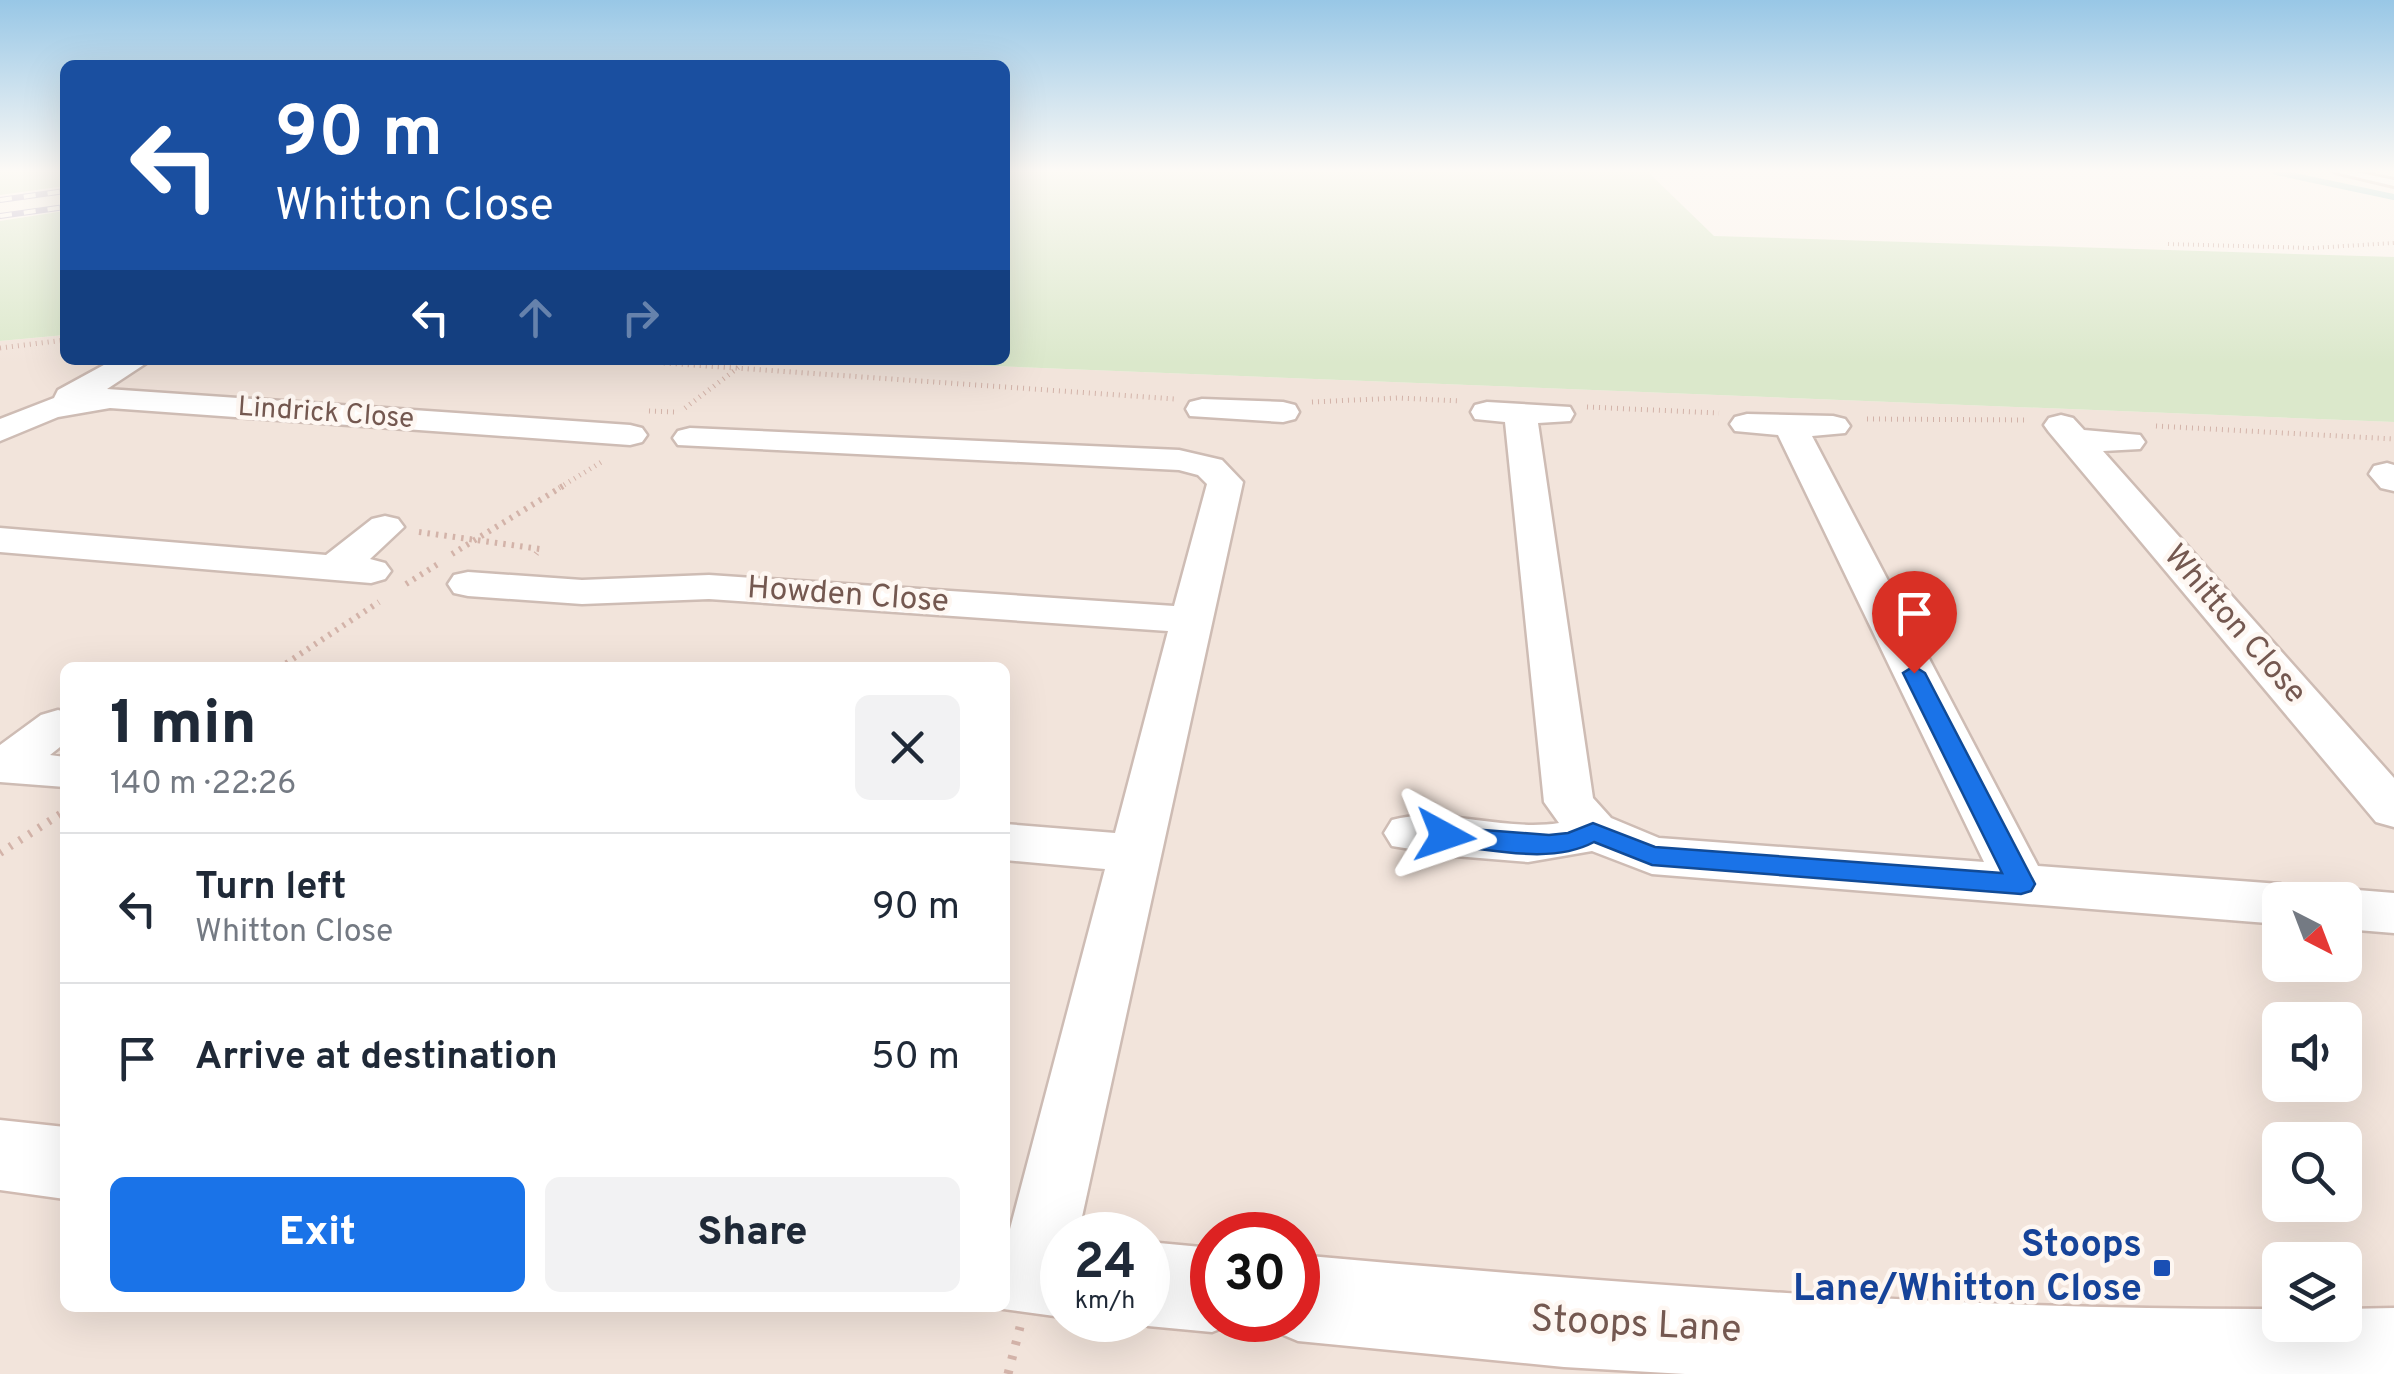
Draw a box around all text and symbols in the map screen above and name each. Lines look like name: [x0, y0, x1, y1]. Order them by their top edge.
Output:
text: 90 m: [275, 92, 443, 181]
icon: left: [110, 100, 240, 230]
text: Whitton Close: [275, 179, 554, 236]
icon: left: [403, 290, 458, 345]
icon: ahead: [508, 290, 563, 345]
icon: right: [613, 290, 668, 345]
street label: Lindrick Close: [237, 390, 415, 438]
street label: Whitton Close: [2154, 537, 2314, 713]
street label: Howden Close: [746, 569, 950, 623]
pin: [1872, 571, 1957, 674]
icon: arrive: [1887, 586, 1942, 641]
text: 1 min: [110, 689, 257, 765]
button: close: [855, 695, 960, 800]
text: 140 m · 22:26: [110, 765, 296, 805]
position arrow: [1393, 784, 1497, 888]
text: Turn left: [195, 864, 347, 913]
icon: left: [110, 881, 165, 936]
north arrow: [2262, 882, 2362, 982]
map controls: [2262, 882, 2362, 1342]
text: 90 m: [872, 884, 960, 933]
text: Whitton Close: [195, 913, 393, 953]
button: sound: [2262, 1002, 2362, 1102]
icon: arrive: [110, 1031, 165, 1086]
text: Arrive at destination: [195, 1034, 558, 1083]
text: 50 m: [871, 1034, 960, 1083]
button: search: [2262, 1122, 2362, 1222]
button: Exit: [110, 1177, 525, 1292]
button: Share: [545, 1177, 960, 1292]
speed limit sign: 30: [1190, 1212, 1320, 1342]
place label: Stoops Lane/Whitton Close: [1793, 1222, 2142, 1315]
text: 24: [1074, 1233, 1136, 1296]
button: layers: [2262, 1242, 2362, 1342]
marker: Stoops Lane/Whitton Close: [2151, 1257, 2173, 1279]
text: km/h: [1075, 1286, 1135, 1318]
street label: Stoops Lane: [1529, 1296, 1743, 1356]

